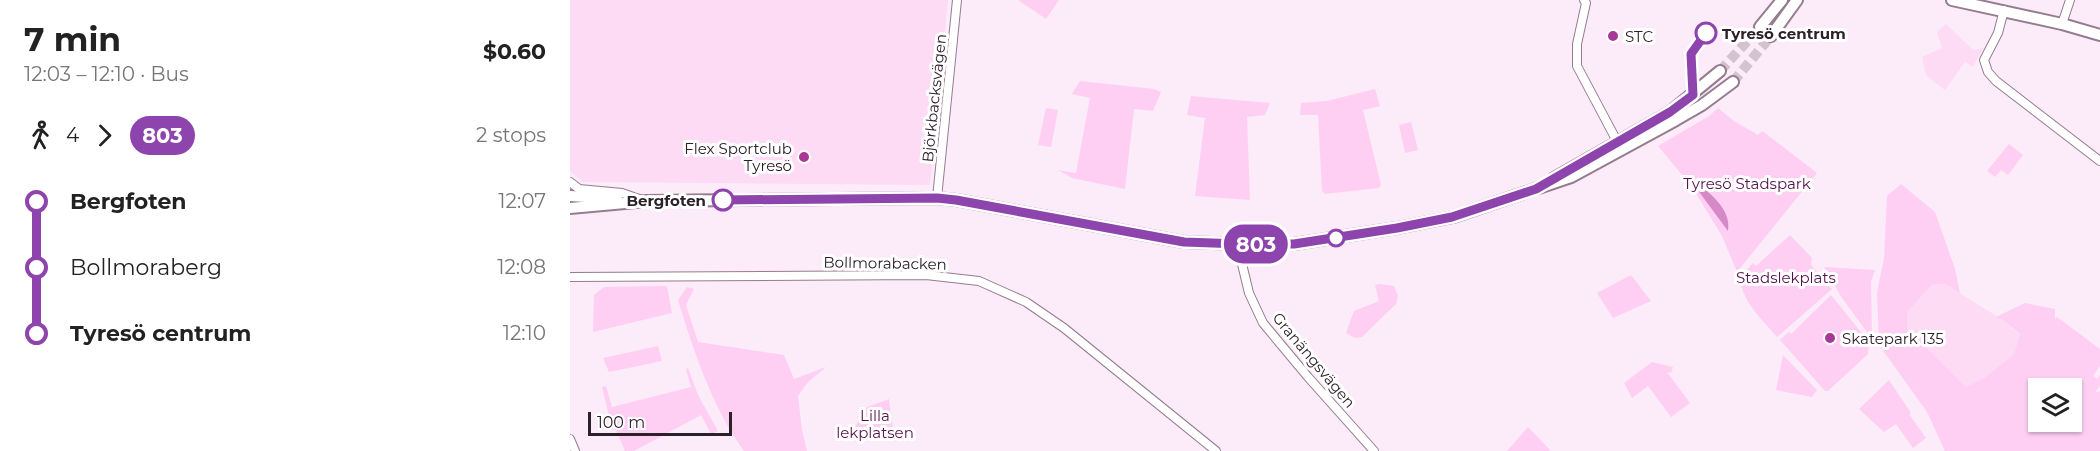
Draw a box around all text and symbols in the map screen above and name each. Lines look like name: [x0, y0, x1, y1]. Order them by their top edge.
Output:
text: 7 min: [24, 19, 121, 59]
marker: Tyresö centrum: [1695, 22, 1717, 44]
place label: Tyresö centrum: [1722, 24, 1846, 43]
place label: STC: [1625, 27, 1654, 46]
marker: STC: [1606, 29, 1620, 43]
street label: Björkbacksvägen: [918, 33, 950, 163]
text: $0.60: [483, 38, 546, 65]
text: 12:03 – 12:10 · Bus: [24, 62, 189, 86]
icon: walk: [24, 119, 57, 152]
icon: forward: [88, 119, 121, 152]
text: 4: [66, 123, 79, 147]
text: 803: [142, 123, 183, 148]
text: 2 stops: [476, 123, 546, 147]
place label: Flex Sportclub Tyresö: [684, 139, 792, 175]
marker: Flex Sportclub Tyresö: [797, 150, 811, 164]
park label: Tyresö Stadspark: [1683, 174, 1811, 193]
text: Bergfoten: [70, 188, 186, 215]
text: 12:07: [498, 189, 546, 213]
marker: Bergfoten: [712, 189, 734, 211]
place label: Bergfoten: [627, 191, 706, 210]
line badge: 803: [1222, 224, 1290, 264]
unlabelled marker: [1327, 229, 1345, 247]
text: 803: [1236, 232, 1276, 257]
street label: Bollmorabacken: [823, 252, 947, 274]
text: Bollmoraberg: [70, 254, 222, 281]
text: 12:08: [497, 255, 546, 279]
park label: Stadslekplats: [1736, 268, 1836, 287]
street label: Granängsvägen: [1269, 308, 1359, 412]
text: Tyresö centrum: [70, 320, 251, 347]
text: 12:10: [503, 321, 546, 345]
place label: Skatepark 135: [1842, 329, 1944, 348]
marker: Skatepark 135: [1823, 331, 1837, 345]
map controls: [2028, 378, 2082, 432]
button: layers: [2028, 378, 2082, 432]
park label: Lilla lekplatsen: [836, 406, 914, 442]
scale bar: [588, 409, 732, 436]
text: 100 m: [597, 413, 645, 432]

